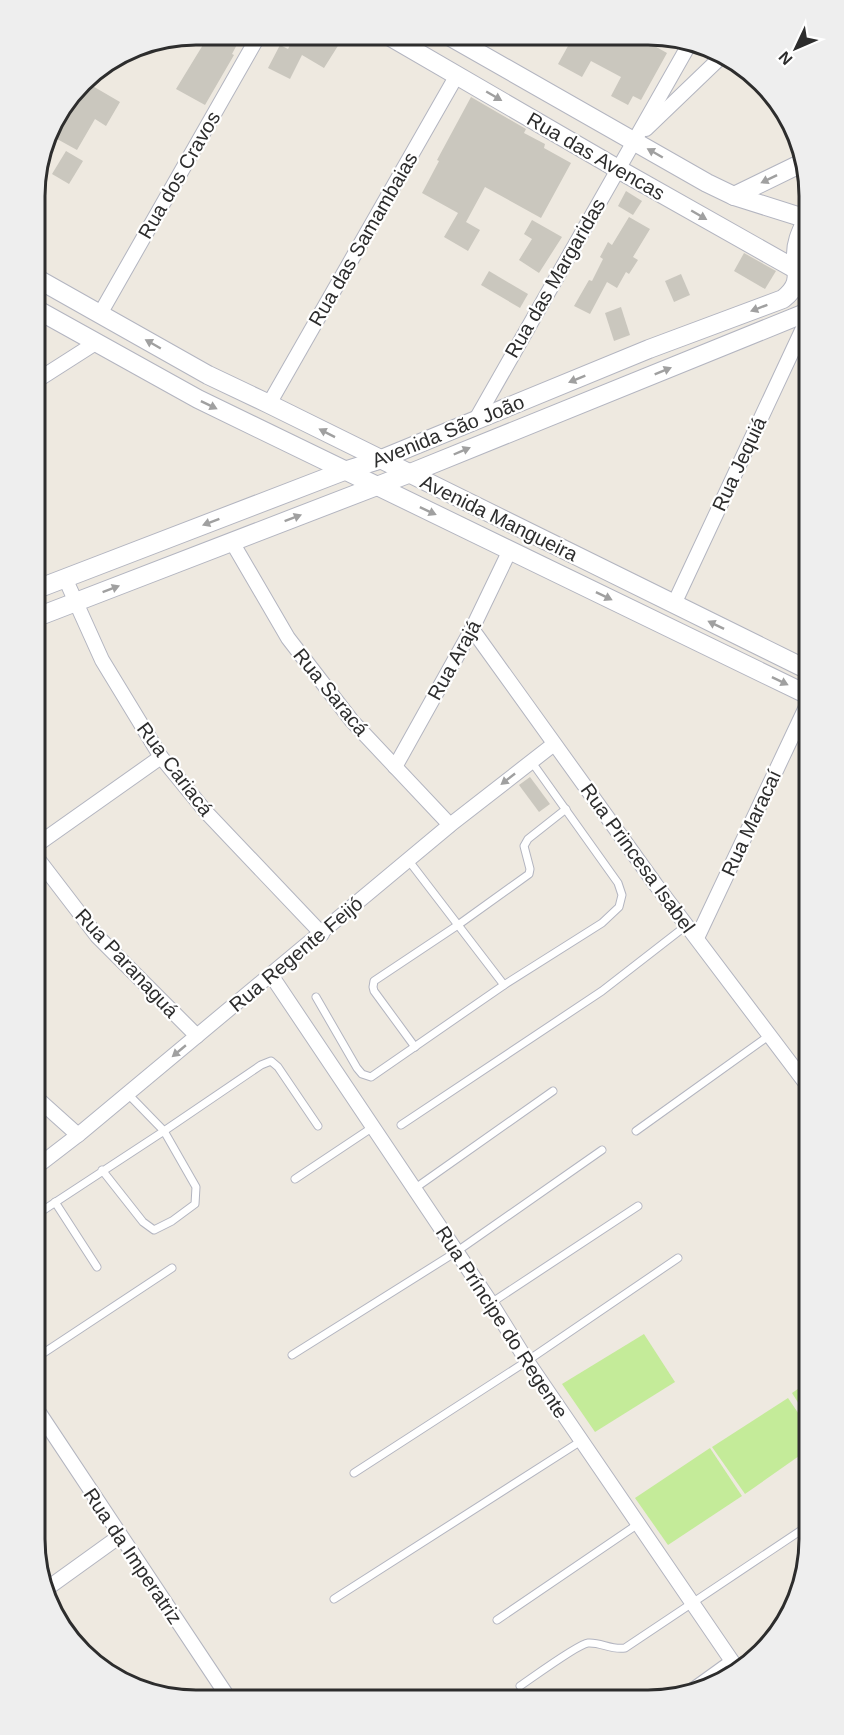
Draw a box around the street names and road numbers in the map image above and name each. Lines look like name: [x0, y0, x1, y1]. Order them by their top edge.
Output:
street label: Rua dos Cravos: [134, 107, 224, 243]
street label: Rua das Avencas: [523, 108, 669, 204]
street label: Rua das Samambaias: [304, 148, 422, 330]
street label: Rua das Margaridas: [500, 195, 610, 361]
street label: Avenida São João: [369, 390, 527, 472]
street label: Rua Jequiá: [708, 413, 771, 515]
street label: Avenida Mangueira: [417, 470, 582, 566]
street label: Rua Arajá: [423, 615, 485, 704]
street label: Rua Saracá: [289, 644, 373, 741]
street label: Rua Cariacá: [133, 718, 218, 821]
street label: Rua Maracaí: [717, 766, 785, 880]
street label: Rua Princesa Isabel: [576, 779, 700, 937]
street label: Rua Regente Feijó: [225, 892, 367, 1016]
street label: Rua Paranaguá: [71, 904, 183, 1022]
street label: Rua Príncipe do Regente: [432, 1222, 572, 1422]
street label: Rua da Imperatriz: [79, 1484, 187, 1628]

